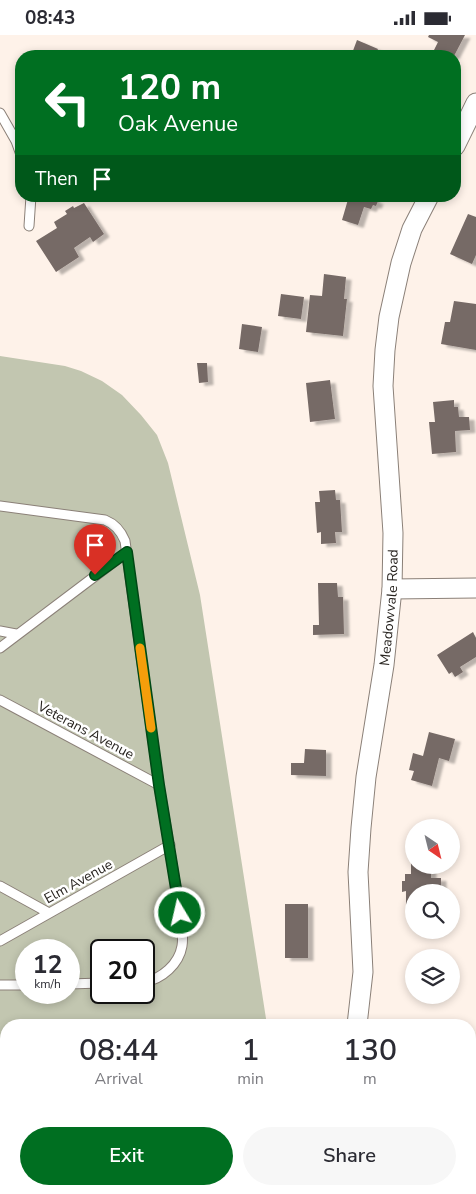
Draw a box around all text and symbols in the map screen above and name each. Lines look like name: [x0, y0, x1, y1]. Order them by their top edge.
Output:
text: 08:43: [25, 5, 75, 31]
text: 120 m: [118, 64, 221, 111]
icon: left: [35, 70, 100, 135]
text: Oak Avenue: [118, 109, 238, 139]
icon: arrive: [88, 165, 116, 193]
text: Then: [35, 166, 78, 192]
pin: [74, 524, 116, 575]
icon: arrive: [81, 531, 109, 559]
street label: Meadowvale Road: [375, 549, 403, 667]
street label: Veterans Avenue: [33, 697, 137, 764]
north arrow: [405, 819, 460, 874]
map controls: [405, 819, 460, 1004]
street label: Elm Avenue: [41, 855, 116, 908]
button: search: [405, 884, 460, 939]
position arrow: [153, 886, 205, 938]
speed limit sign: 20: [90, 939, 155, 1004]
text: 12: [32, 948, 63, 982]
button: layers: [405, 949, 460, 1004]
text: km/h: [34, 976, 61, 992]
text: 08:44: [79, 1030, 158, 1071]
text: 1: [242, 1030, 260, 1071]
text: 130: [343, 1030, 397, 1071]
text: Arrival: [95, 1068, 143, 1090]
text: min: [237, 1068, 264, 1090]
text: m: [363, 1068, 377, 1090]
button: Exit: [20, 1127, 233, 1185]
button: Share: [243, 1127, 456, 1185]

